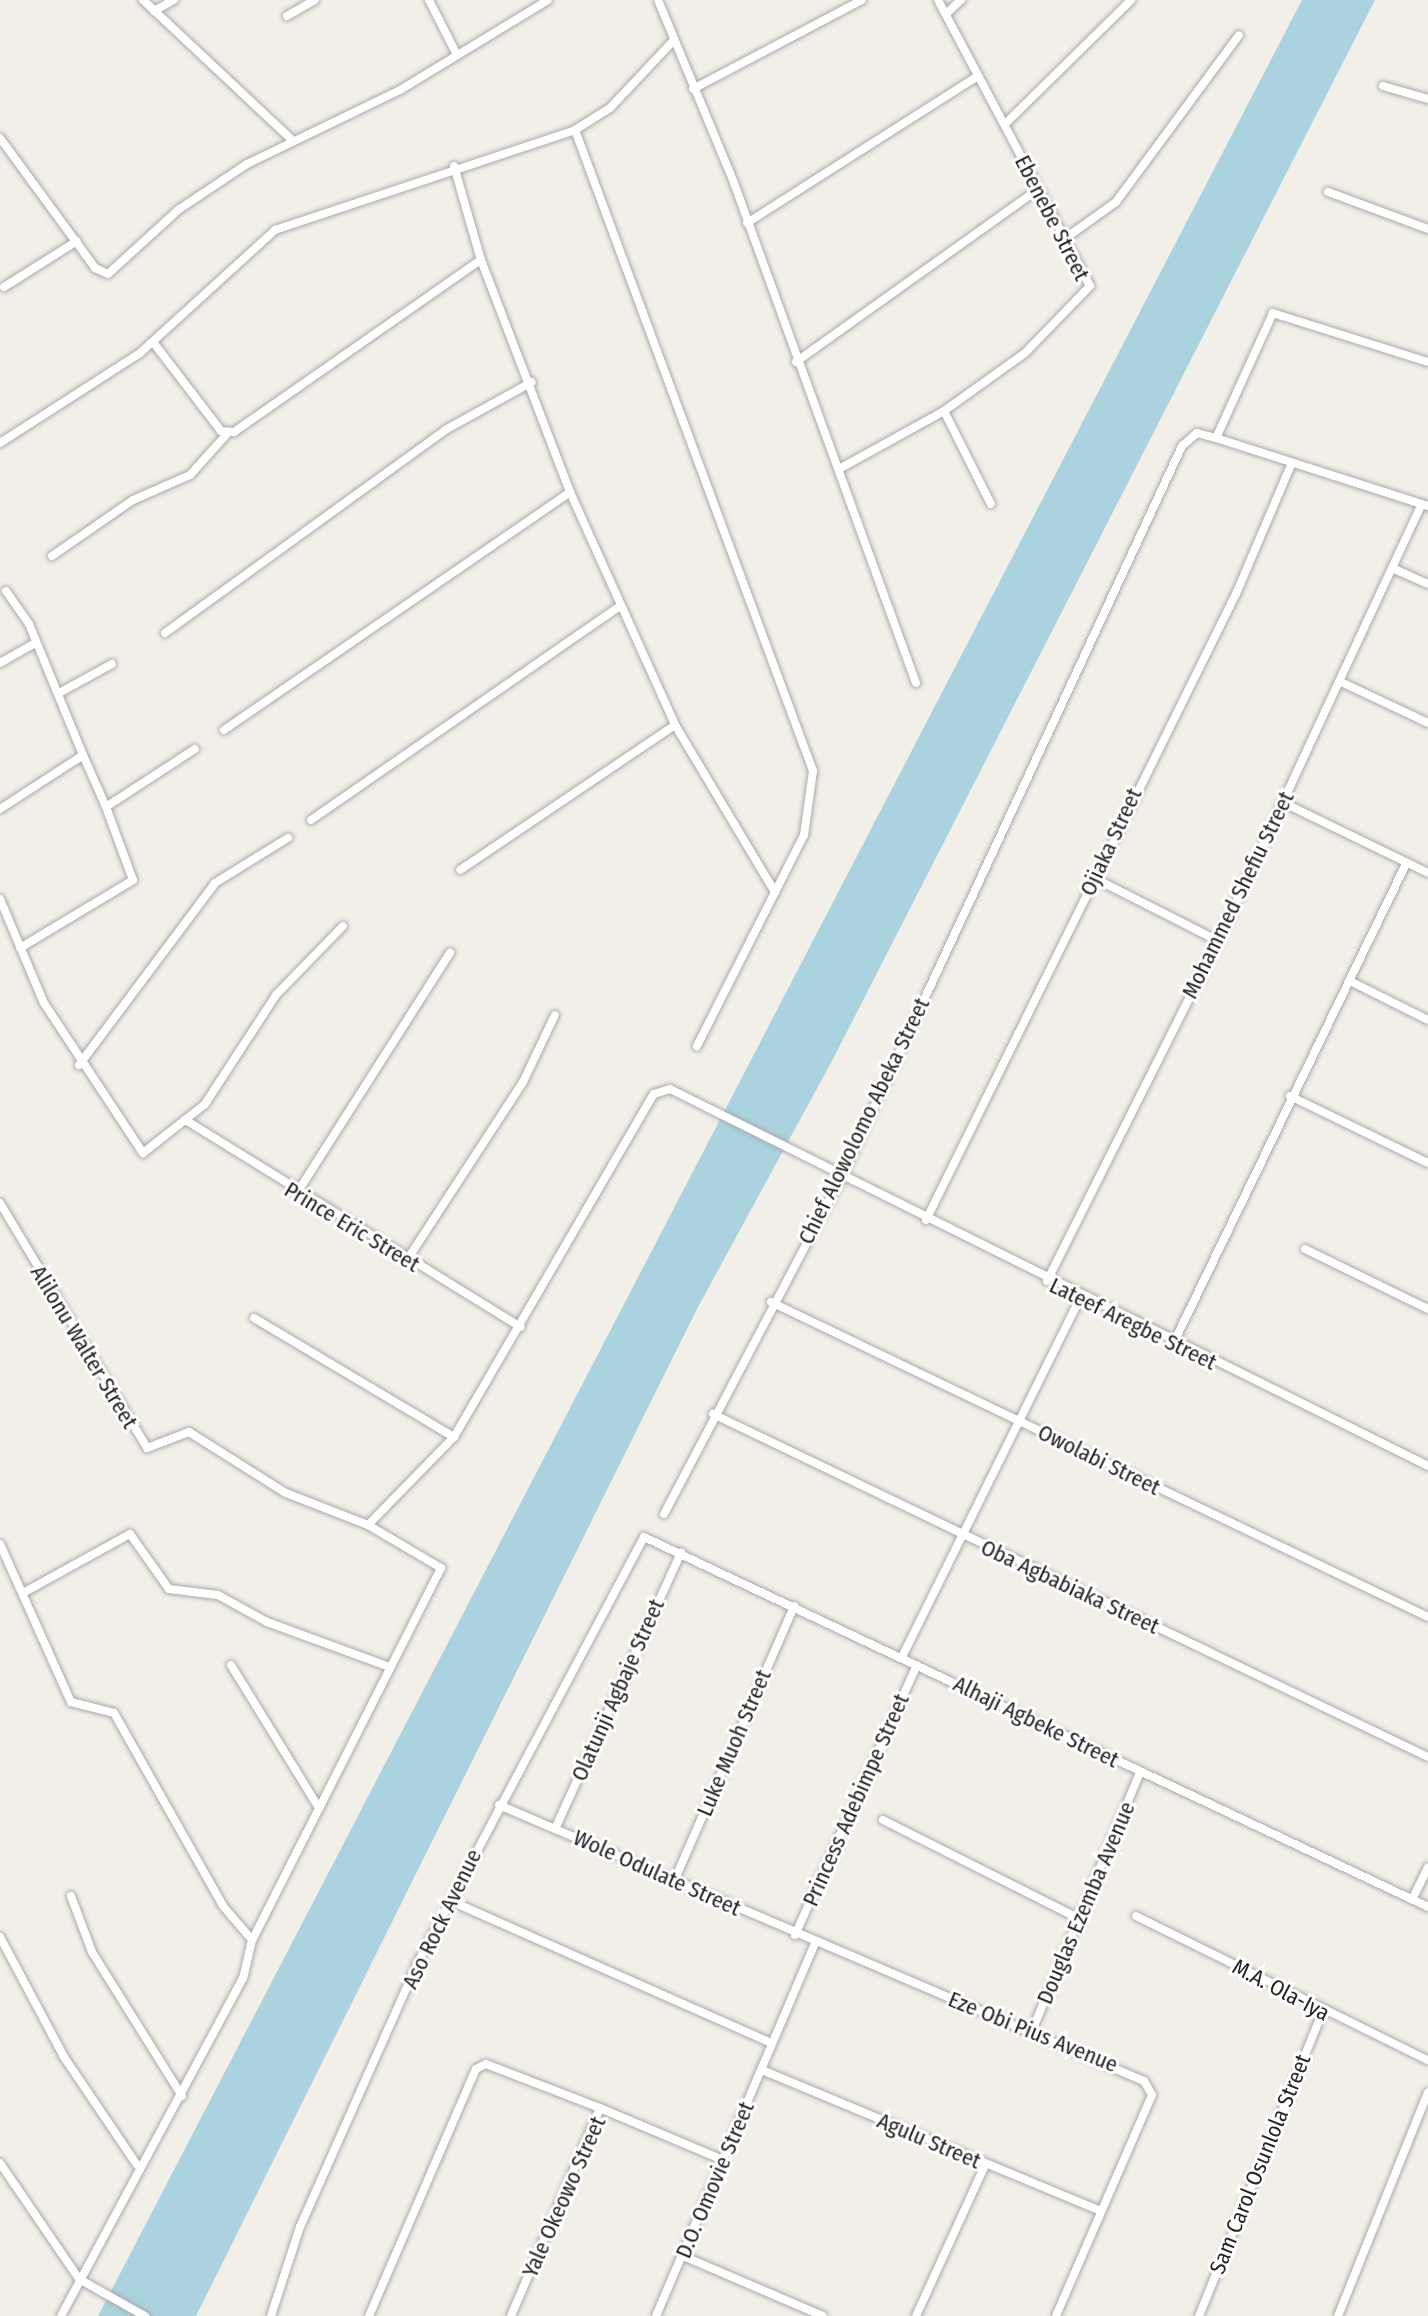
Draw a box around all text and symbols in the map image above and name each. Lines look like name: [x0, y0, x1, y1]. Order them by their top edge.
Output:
street label: Ebenebe Street: [1009, 151, 1095, 285]
street label: Ojiaka Street: [1075, 784, 1147, 900]
street label: Mohammed Shefiu Street: [1176, 787, 1300, 1003]
street label: Chief Alowolomo Abeka Street: [793, 994, 935, 1248]
street label: Prince Eric Street: [280, 1176, 424, 1278]
street label: Alilonu Walter Street: [25, 1261, 143, 1433]
street label: Lateef Aregbe Street: [1045, 1272, 1221, 1376]
street label: Owolabi Street: [1034, 1419, 1164, 1501]
street label: Oba Agbabiaka Street: [977, 1534, 1163, 1640]
street label: Olatunji Agbaje Street: [566, 1595, 670, 1785]
street label: Luke Muoh Street: [691, 1666, 777, 1820]
street label: Alhaji Agbeke Street: [949, 1671, 1123, 1773]
street label: Princess Adebimpe Street: [797, 1690, 915, 1910]
street label: Douglas Ezemba Avenue: [1031, 1798, 1141, 2008]
street label: Wole Odulate Street: [569, 1824, 745, 1922]
street label: Aso Rock Avenue: [397, 1845, 487, 1993]
street label: M.A. Ola-Iya: [1228, 1953, 1334, 2027]
street label: Eze Obi Pius Avenue: [944, 1986, 1122, 2078]
street label: Sam Carol Osunlola Street: [1204, 2050, 1316, 2278]
street label: D.O. Omovie Street: [670, 2098, 760, 2262]
street label: Agulu Street: [873, 2107, 985, 2175]
street label: Yale Okeowo Street: [517, 2113, 611, 2281]

